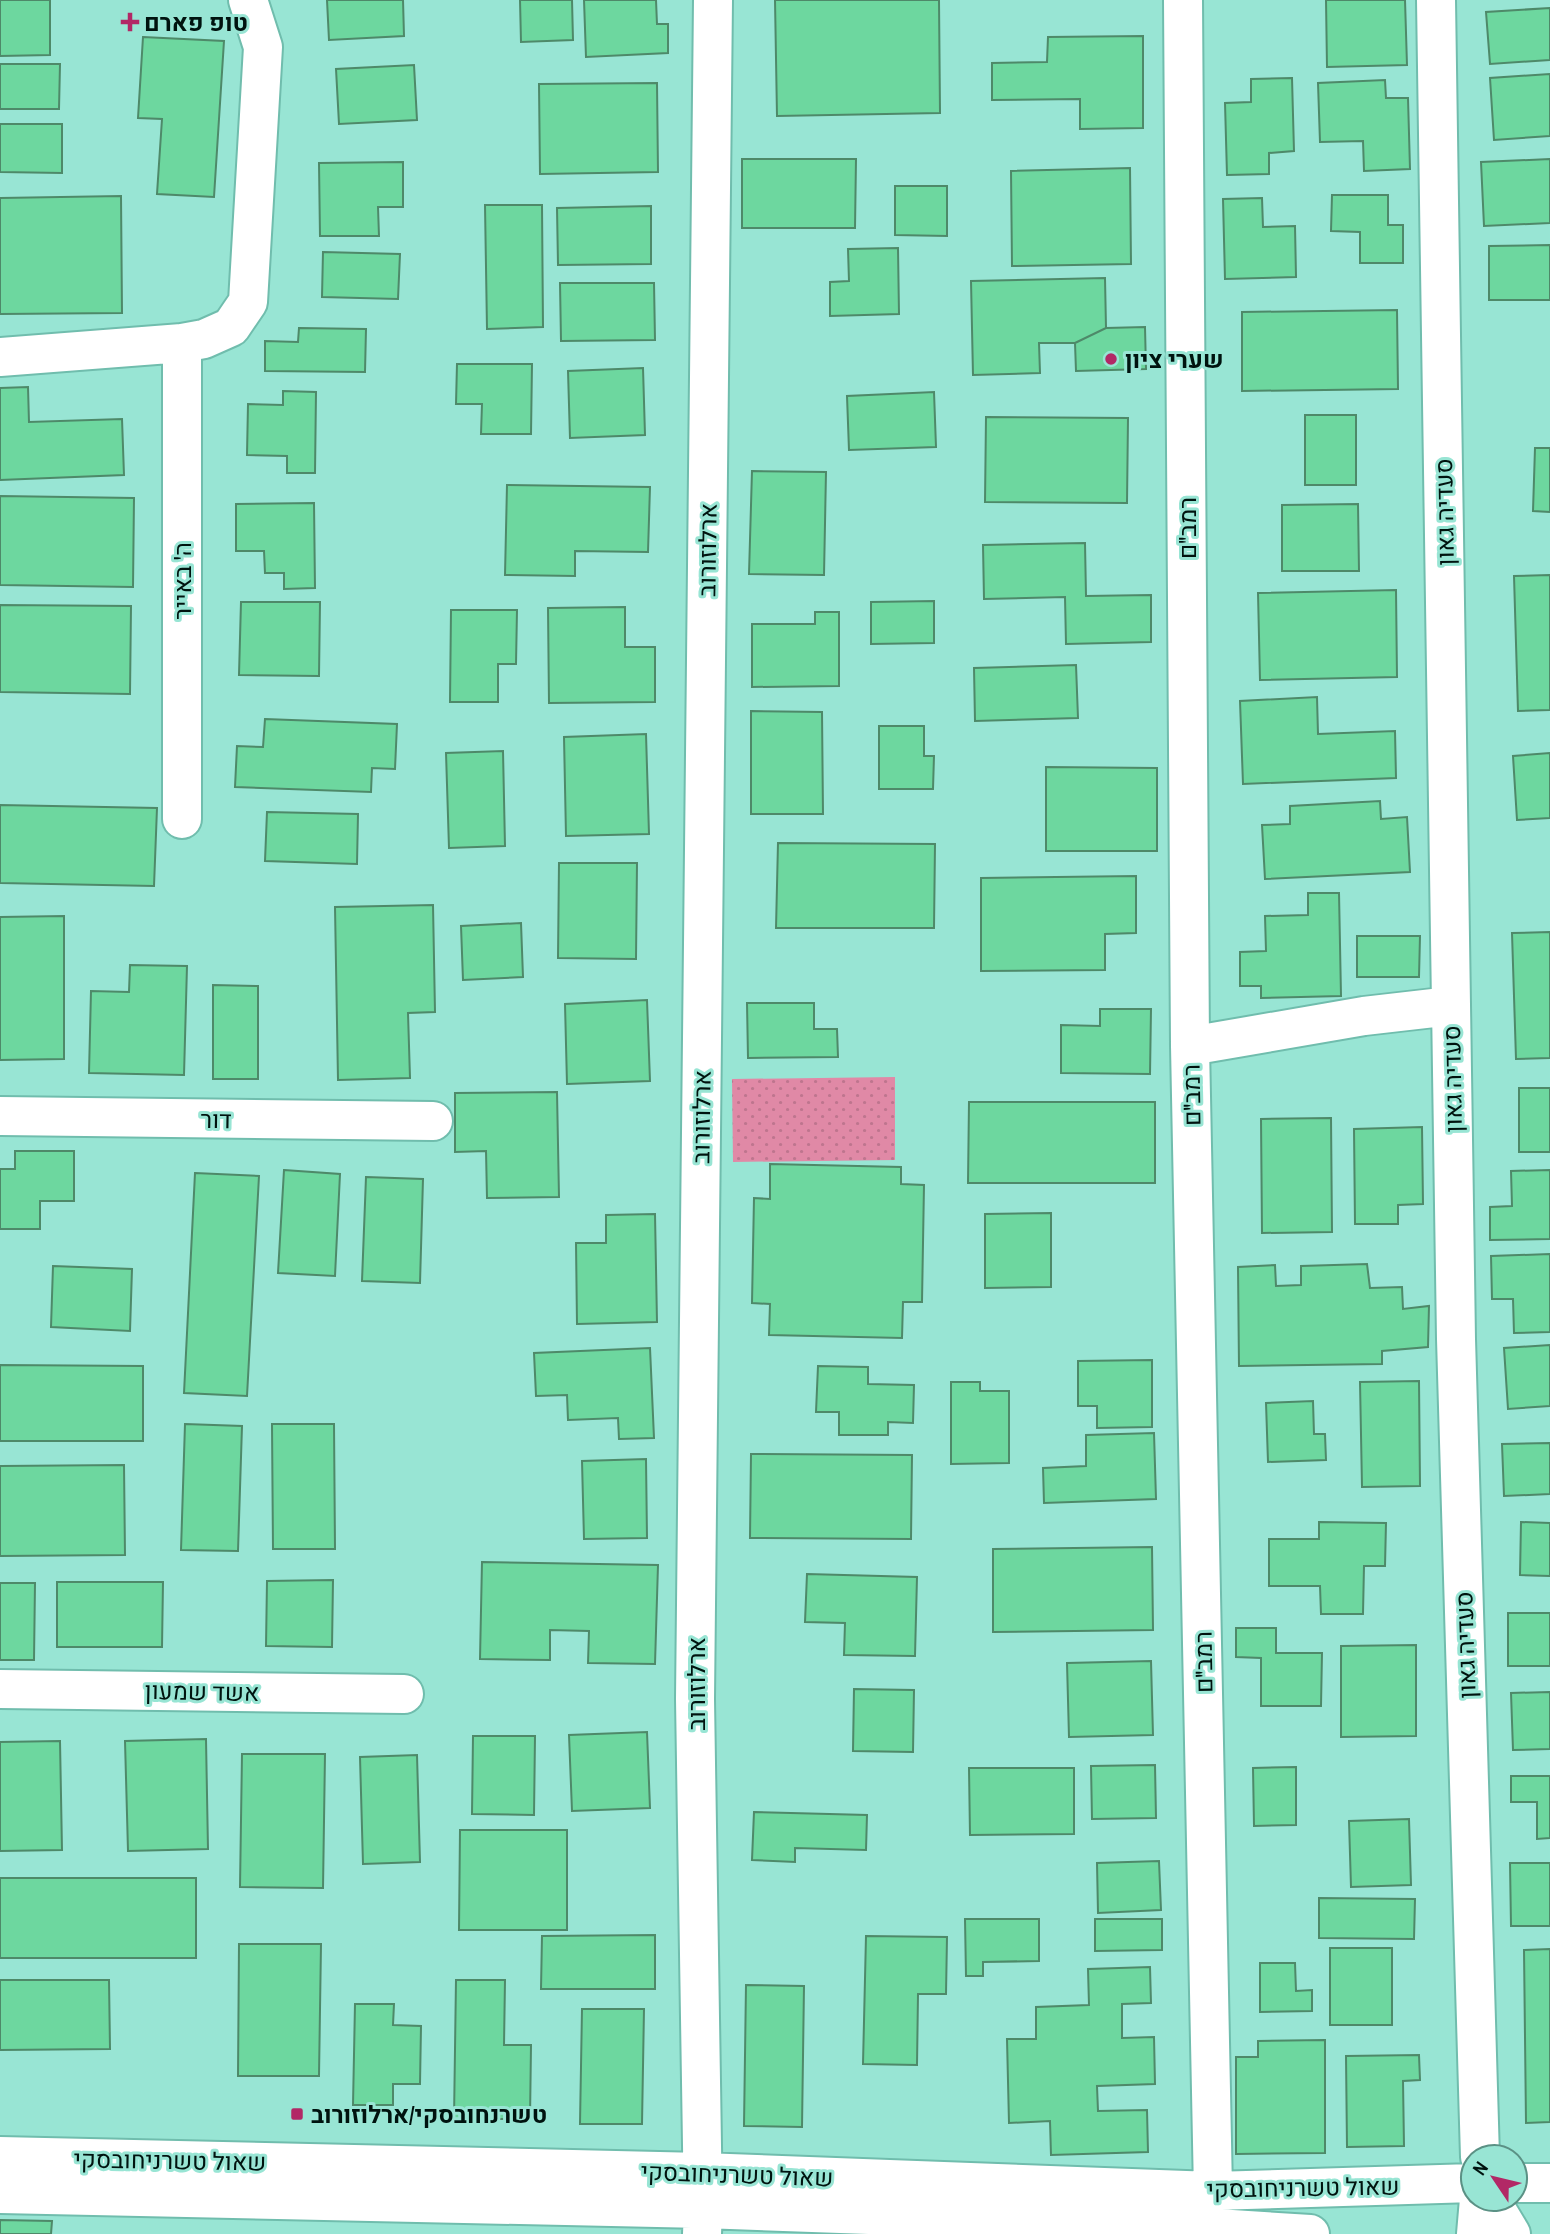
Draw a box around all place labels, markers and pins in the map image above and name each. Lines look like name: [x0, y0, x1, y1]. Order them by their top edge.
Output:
place label: טופ פארם: [144, 6, 248, 38]
marker: טופ פארם: [122, 14, 138, 30]
place label: שערי ציון: [1125, 343, 1224, 375]
marker: שערי ציון: [1103, 351, 1119, 367]
place label: טשרנחובסקי/ארלוזורוב: [311, 2098, 547, 2130]
marker: טשרנחובסקי/ארלוזורוב: [289, 2106, 305, 2122]

